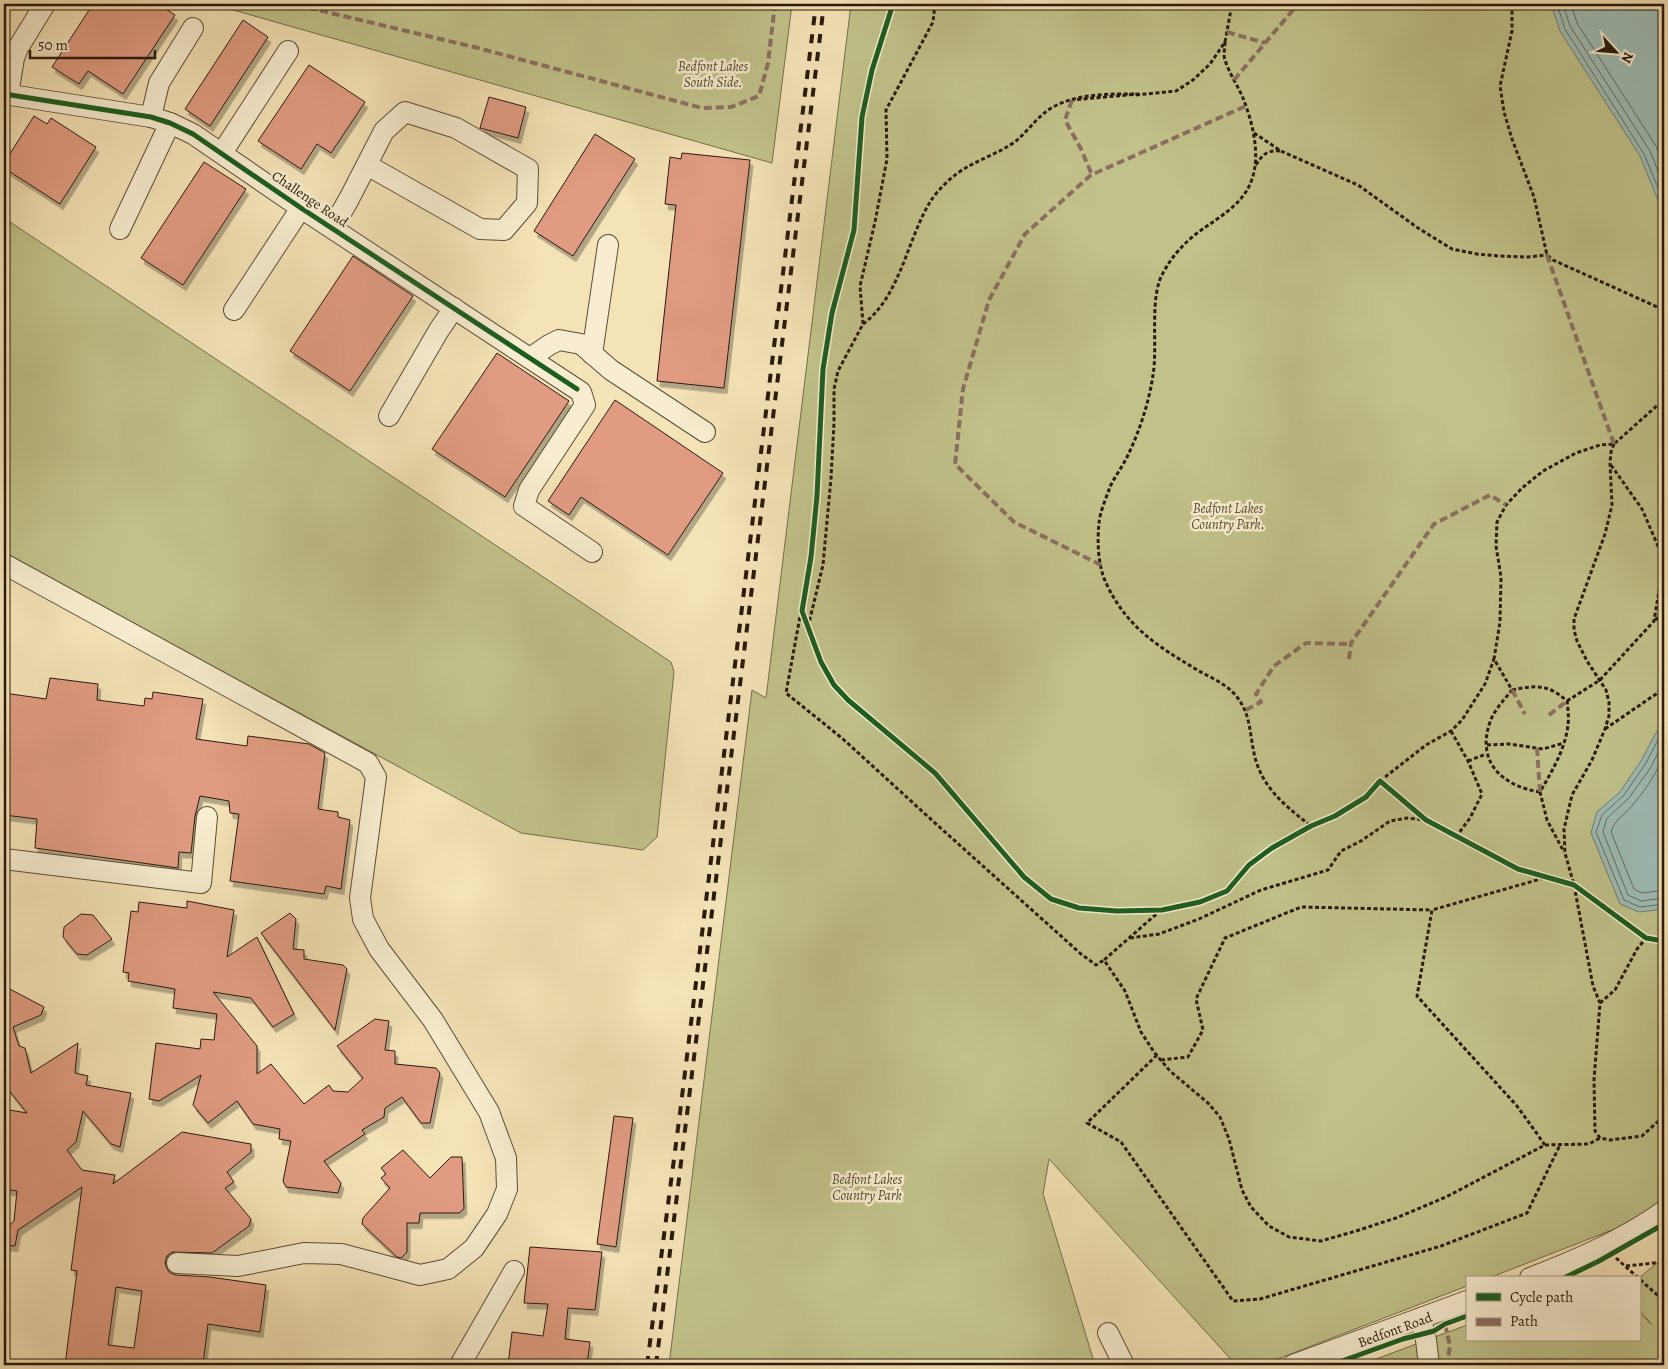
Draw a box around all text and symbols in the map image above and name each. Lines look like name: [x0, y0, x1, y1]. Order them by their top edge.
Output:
scale bar: [30, 28, 155, 60]
north arrow: [1590, 28, 1640, 78]
text: 50 m: [38, 35, 68, 55]
text: N: [1616, 49, 1638, 66]
park label: Bedfont Lakes South Side.: [678, 57, 749, 92]
street label: Challenge Road: [268, 166, 352, 232]
park label: Bedfont Lakes Country Park.: [1191, 499, 1265, 534]
park label: Bedfont Lakes Country Park: [832, 1170, 903, 1205]
legend: [1466, 1276, 1640, 1342]
text: Cycle path: [1510, 1287, 1573, 1307]
street label: Bedfont Road: [1355, 1308, 1435, 1352]
text: Path: [1510, 1311, 1538, 1331]

